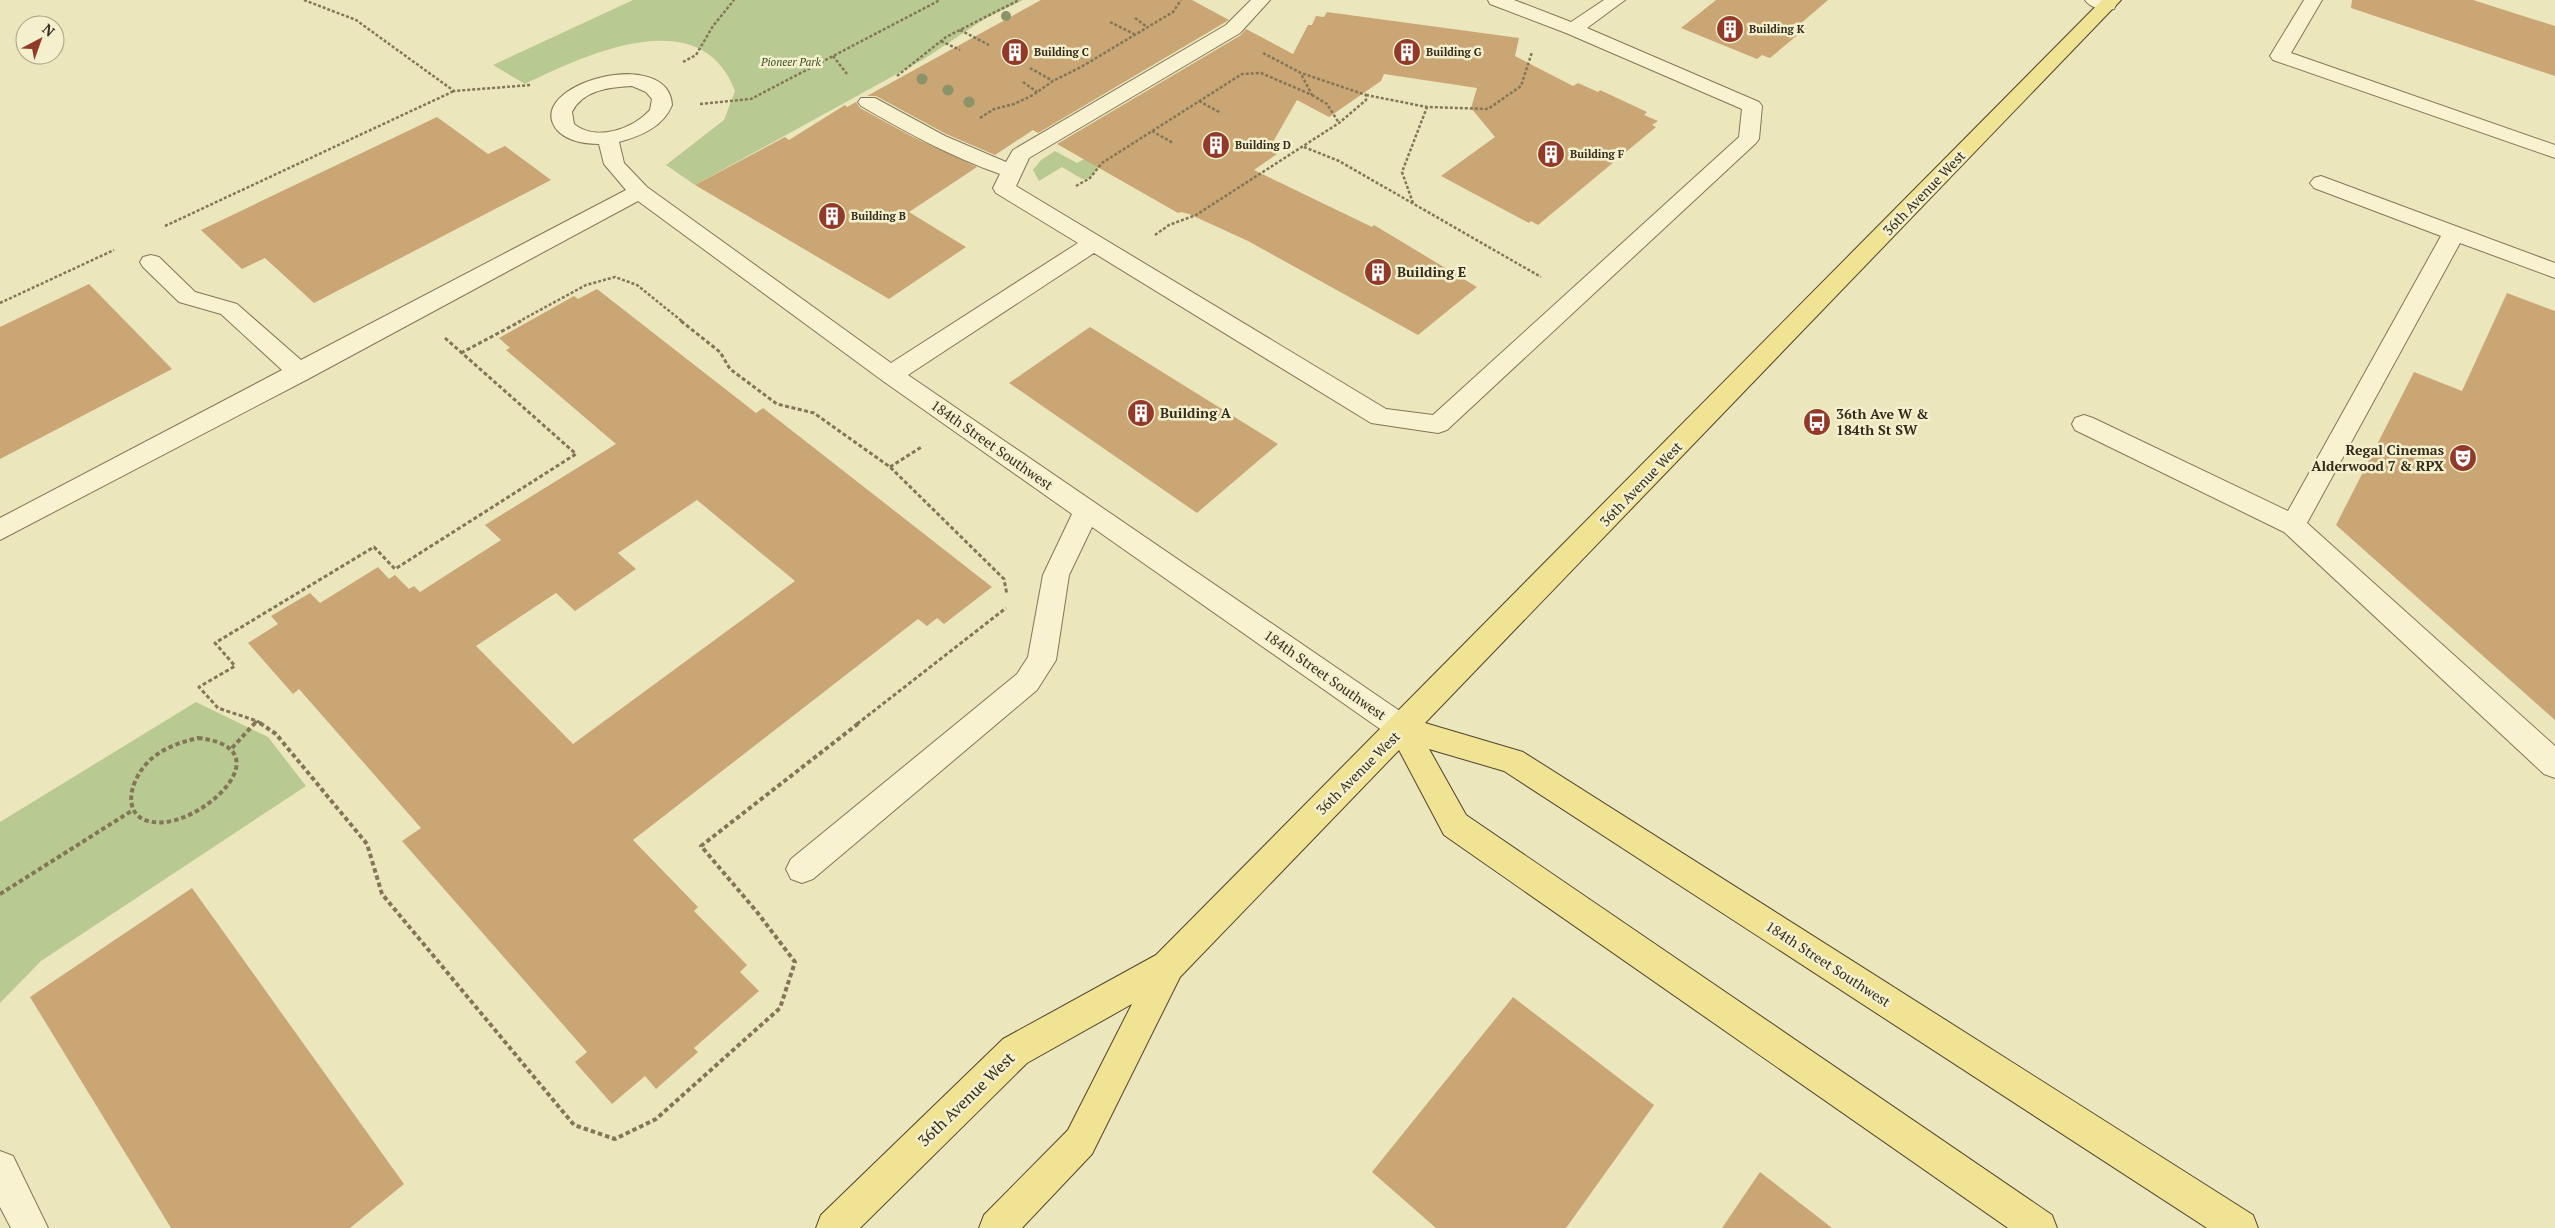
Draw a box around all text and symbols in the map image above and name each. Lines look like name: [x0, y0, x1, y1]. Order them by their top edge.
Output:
building icon: Building K: [1715, 14, 1745, 44]
north arrow: [15, 15, 65, 65]
text: N: [39, 19, 59, 41]
place label: Building K: [1749, 22, 1805, 36]
building icon: Building C: [1000, 37, 1030, 67]
building icon: Building G: [1392, 37, 1422, 67]
place label: Building C: [1034, 45, 1089, 59]
place label: Building G: [1426, 45, 1482, 59]
park label: Pioneer Park: [760, 55, 822, 69]
building icon: Building D: [1201, 130, 1231, 160]
place label: Building D: [1235, 138, 1291, 152]
building icon: Building F: [1536, 139, 1566, 169]
street label: 36th Avenue West: [1878, 145, 1970, 239]
place label: Building F: [1570, 147, 1624, 161]
building icon: Building B: [817, 201, 847, 231]
place label: Building B: [851, 209, 906, 223]
building icon: Building E: [1363, 257, 1393, 287]
place label: Building E: [1397, 262, 1466, 281]
street label: 184th Street Southwest: [927, 395, 1058, 494]
building icon: Building A: [1126, 398, 1156, 428]
place label: Building A: [1160, 403, 1232, 422]
place label: 36th Ave W & 184th St SW: [1836, 404, 1929, 439]
bus stop icon: 36th Ave W & 184th St SW: [1802, 407, 1832, 437]
street label: 36th Avenue West: [1595, 436, 1687, 530]
place label: Regal Cinemas Alderwood 7 & RPX: [2311, 440, 2445, 475]
theatre icon: Regal Cinemas Alderwood 7 & RPX: [2448, 443, 2478, 473]
street label: 184th Street Southwest: [1260, 625, 1391, 724]
street label: 36th Avenue West: [1312, 726, 1404, 819]
street label: 184th Street Southwest: [1762, 916, 1895, 1011]
street label: 36th Avenue West: [913, 1047, 1019, 1151]

